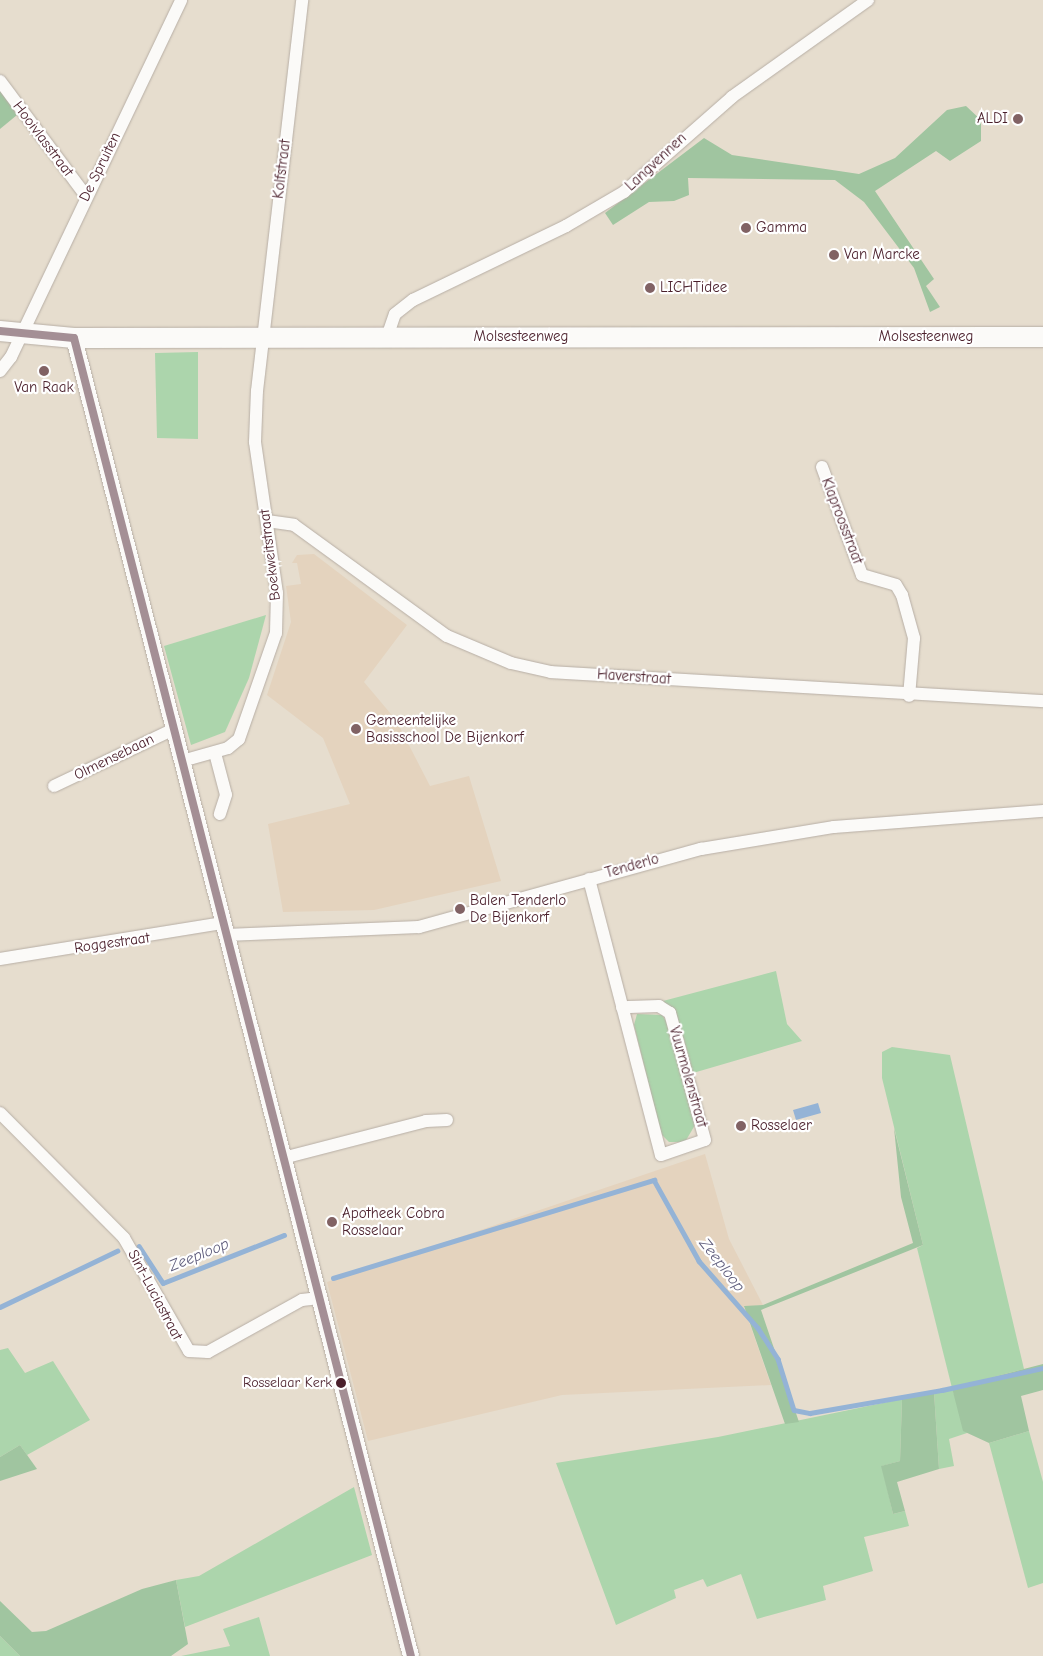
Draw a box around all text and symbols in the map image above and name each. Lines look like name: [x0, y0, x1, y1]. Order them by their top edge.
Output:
street label: Hooivlasstraat: [9, 98, 77, 180]
place label: ALDI: [977, 110, 1008, 128]
marker: ALDI: [1012, 113, 1024, 125]
street label: De Spruiten: [75, 129, 125, 205]
street label: Langvennen: [622, 129, 690, 195]
street label: Kolfstraat: [269, 138, 295, 200]
place label: Gamma: [756, 219, 807, 237]
marker: Gamma: [740, 222, 752, 234]
place label: Van Marcke: [844, 246, 920, 264]
marker: Van Marcke: [828, 249, 840, 261]
place label: LICHTidee: [660, 279, 727, 297]
marker: LICHTidee: [644, 282, 656, 294]
street label: Molsesteenweg: [473, 328, 569, 346]
street label: Molsesteenweg: [878, 328, 974, 346]
marker: Van Raak: [38, 365, 50, 377]
place label: Van Raak: [14, 379, 74, 397]
street label: Klaproosstraat: [817, 475, 867, 567]
street label: Boekweitstraat: [255, 508, 285, 602]
street label: Haverstraat: [596, 665, 672, 689]
place label: Gemeentelijke Basisschool De Bijenkorf: [366, 711, 524, 746]
marker: Gemeentelijke Basisschool De Bijenkorf: [350, 723, 362, 735]
street label: Olmensebaan: [71, 730, 157, 784]
street label: Tenderlo: [603, 850, 661, 882]
place label: Balen Tenderlo De Bijenkorf: [470, 891, 566, 926]
marker: Balen Tenderlo De Bijenkorf: [454, 903, 466, 915]
street label: Roggestraat: [73, 929, 151, 957]
street label: Vuurmolenstraat: [665, 1024, 711, 1130]
place label: Rosselaer: [751, 1117, 812, 1135]
marker: Rosselaer: [735, 1120, 747, 1132]
place label: Apotheek Cobra Rosselaar: [342, 1204, 445, 1239]
marker: Apotheek Cobra Rosselaar: [326, 1216, 338, 1228]
water label: Zeeploop: [166, 1234, 232, 1276]
water label: Zeeploop: [695, 1234, 749, 1296]
street label: Sint-Luciastraat: [124, 1247, 186, 1343]
place label: Rosselaar Kerk: [243, 1375, 332, 1391]
marker: Rosselaar Kerk: [336, 1378, 346, 1388]

